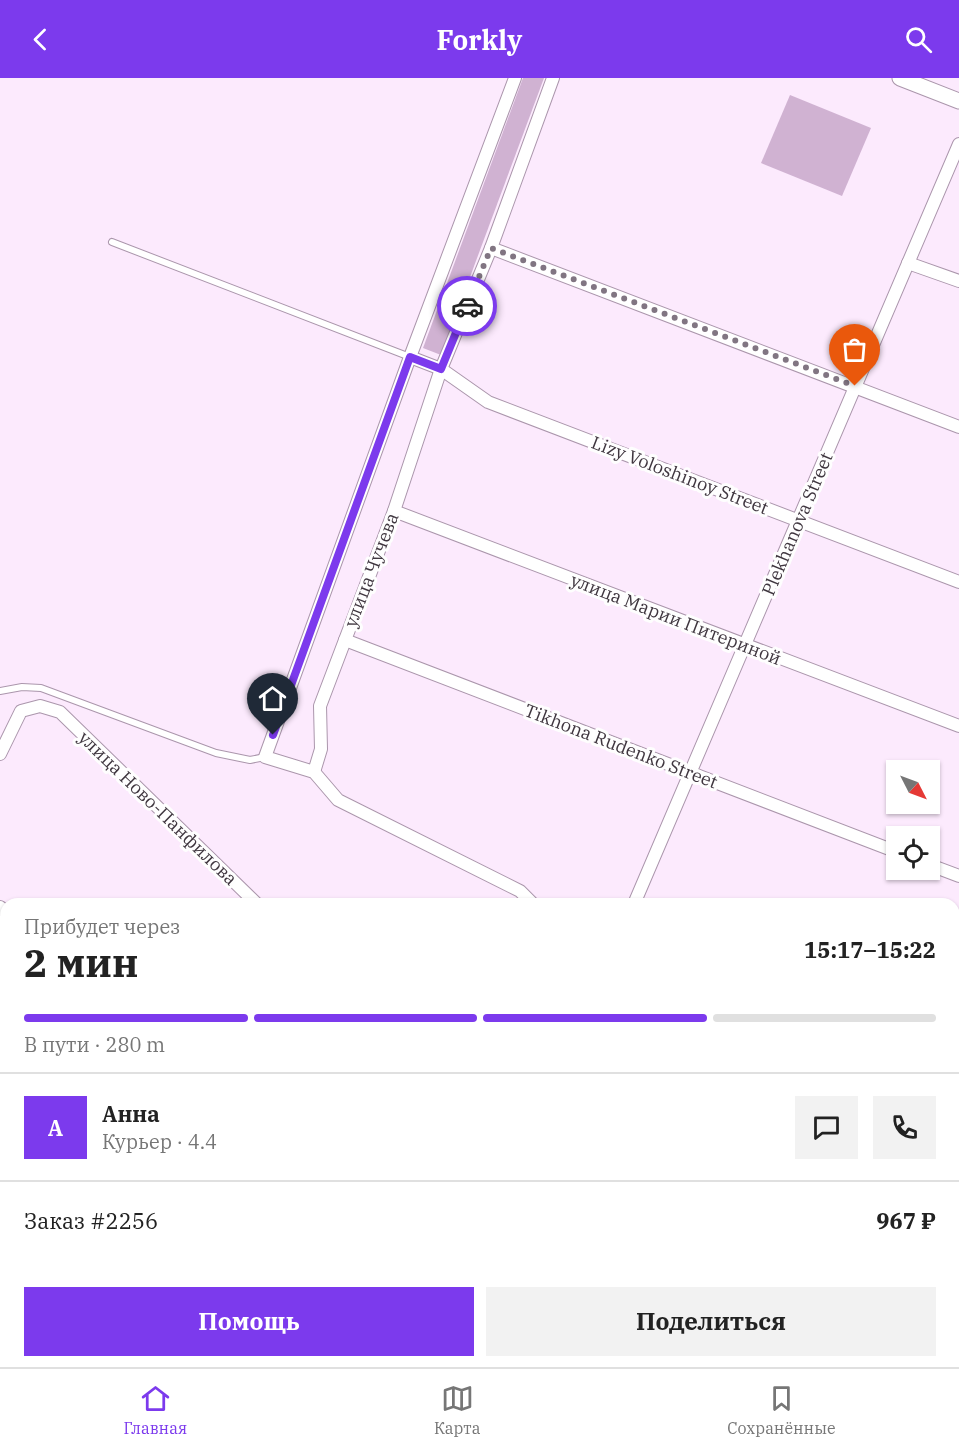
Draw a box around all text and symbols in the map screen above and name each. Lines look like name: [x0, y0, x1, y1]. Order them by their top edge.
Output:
text: Forkly: [437, 22, 522, 57]
icon: back: [24, 23, 57, 56]
icon: search: [902, 23, 935, 56]
courier: [437, 276, 497, 336]
icon: car: [451, 290, 484, 323]
pin: [829, 324, 880, 386]
icon: bag: [838, 333, 871, 366]
street label: Lizy Voloshinoy Street: [588, 431, 772, 519]
street label: Plekhanova Street: [756, 449, 838, 599]
street label: улица Чучева: [339, 509, 403, 631]
street label: улица Марии Питериной: [567, 568, 785, 670]
pin: [247, 673, 298, 735]
icon: home: [256, 682, 289, 715]
street label: Tikhona Rudenko Street: [521, 698, 721, 794]
street label: улица Ново-Панфилова: [74, 726, 242, 890]
north arrow: [886, 760, 940, 814]
map controls: [886, 760, 940, 880]
button: locate: [886, 826, 940, 880]
text: Прибудет через: [24, 913, 180, 940]
text: 15:17–15:22: [804, 935, 936, 964]
text: 2 мин: [24, 937, 138, 988]
text: В пути · 280 m: [24, 1031, 165, 1058]
button: chat: [795, 1096, 858, 1159]
button: phone: [873, 1096, 936, 1159]
text: Анна: [102, 1099, 160, 1128]
text: А: [48, 1113, 63, 1142]
text: Курьер · 4.4: [102, 1128, 217, 1155]
text: Заказ #2256: [24, 1206, 158, 1235]
text: 967 ₽: [876, 1206, 936, 1235]
button: Помощь: [24, 1287, 474, 1356]
button: Поделиться: [486, 1287, 936, 1356]
tab: Главная: [123, 1382, 187, 1438]
tab: Карта: [434, 1382, 480, 1438]
tab: Сохранённые: [727, 1382, 836, 1438]

